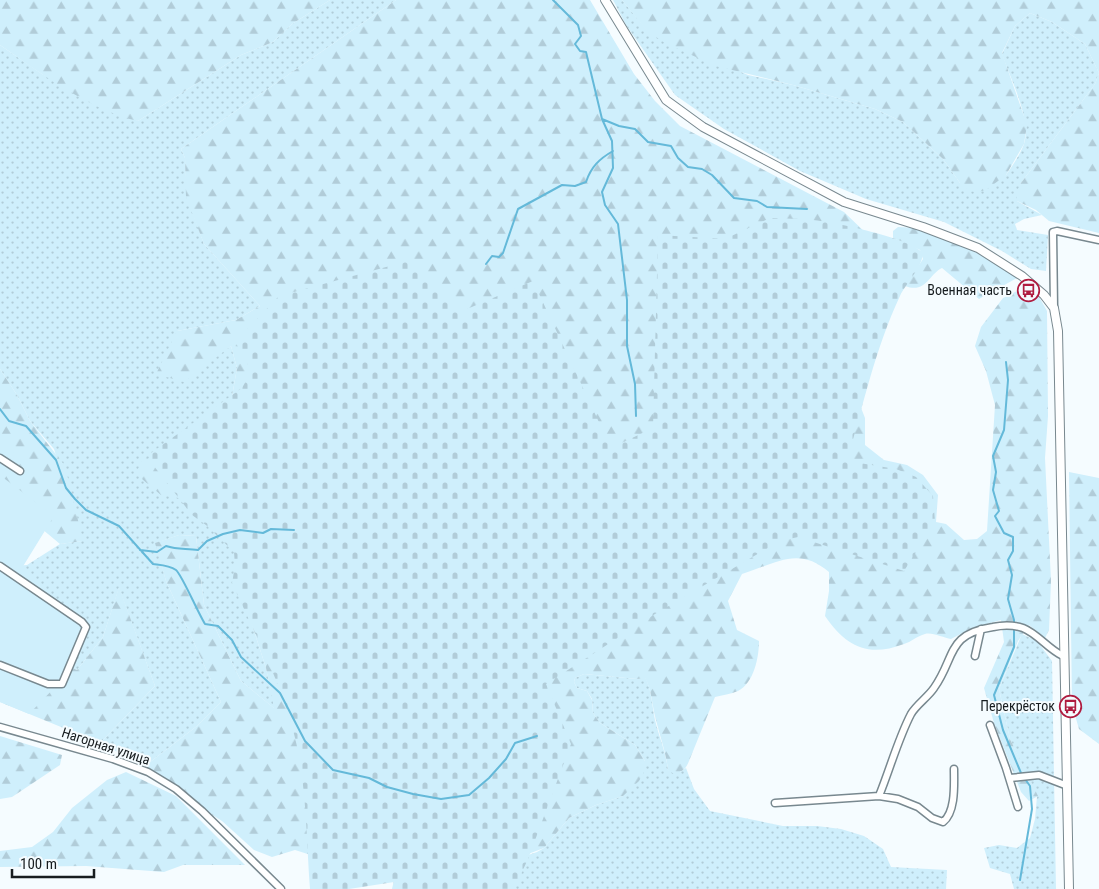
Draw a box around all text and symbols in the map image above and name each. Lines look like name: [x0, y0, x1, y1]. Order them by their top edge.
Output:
bus stop icon: Военная часть: [1016, 278, 1040, 302]
place label: Военная часть: [927, 282, 1012, 298]
bus stop icon: Перекрёсток: [1059, 694, 1083, 718]
place label: Перекрёсток: [980, 698, 1055, 714]
street label: Нагорная улица: [60, 724, 152, 768]
scale bar: [12, 846, 95, 878]
text: 100 m: [20, 855, 57, 873]

